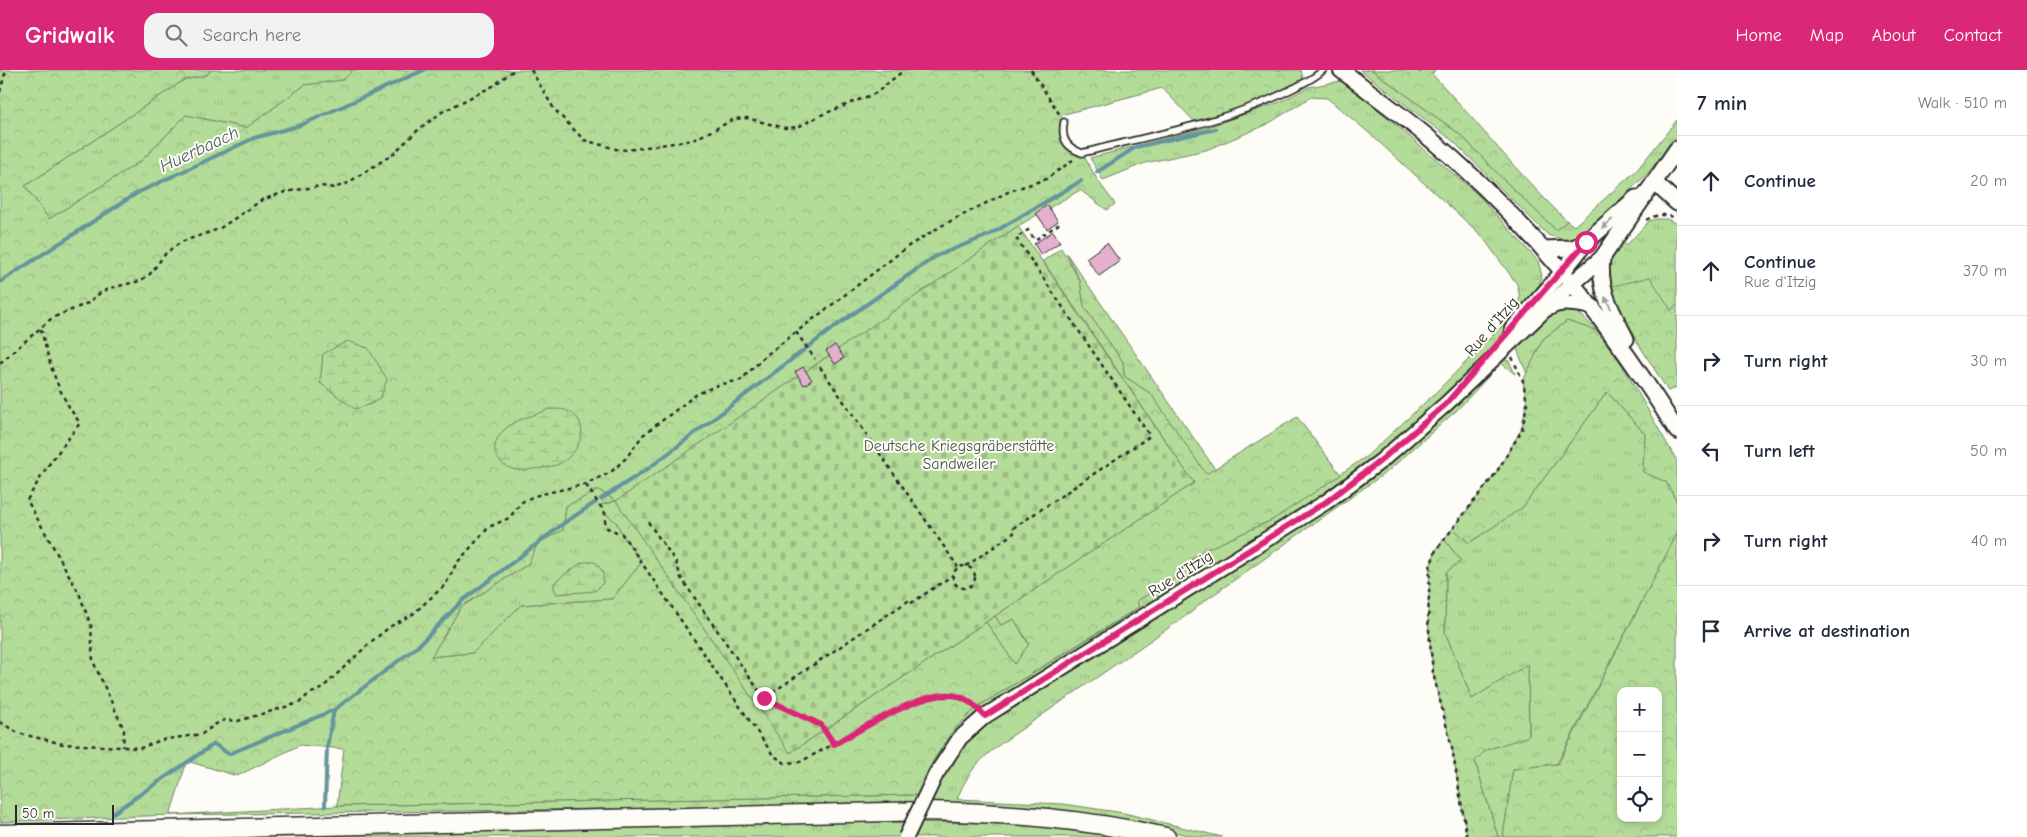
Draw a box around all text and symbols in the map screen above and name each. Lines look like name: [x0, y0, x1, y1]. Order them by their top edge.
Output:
search box: [144, 13, 494, 58]
text: Gridwalk: [25, 21, 114, 49]
icon: search: [162, 21, 190, 49]
text: Search here: [202, 24, 301, 46]
text: Home: [1735, 25, 1782, 46]
text: Map: [1810, 25, 1844, 46]
text: About: [1872, 25, 1916, 46]
text: Contact: [1944, 25, 2002, 46]
text: 7 min: [1697, 91, 1747, 115]
text: Walk · 510 m: [1918, 94, 2007, 112]
water label: Huerbaach: [156, 122, 242, 177]
icon: ahead: [1697, 167, 1725, 195]
text: Continue: [1744, 170, 1816, 192]
text: 20 m: [1970, 172, 2007, 190]
one-way arrow: [1602, 218, 1614, 230]
route start: [1575, 231, 1598, 254]
text: Continue: [1744, 251, 1816, 273]
icon: ahead: [1697, 257, 1725, 285]
text: 370 m: [1963, 262, 2007, 280]
text: Rue d'Itzig: [1744, 273, 1817, 291]
street label: Rue d'Itzig: [1461, 293, 1522, 360]
one-way arrow: [1604, 296, 1612, 310]
icon: right: [1697, 347, 1725, 375]
text: Turn right: [1744, 350, 1828, 372]
text: 30 m: [1971, 352, 2007, 370]
park label: Deutsche Kriegsgräberstätte Sandweiler: [864, 437, 1054, 473]
icon: left: [1697, 437, 1725, 465]
text: Turn left: [1744, 440, 1815, 462]
text: 50 m: [1970, 442, 2007, 460]
icon: right: [1697, 527, 1725, 555]
text: Turn right: [1744, 530, 1828, 552]
text: 40 m: [1971, 532, 2007, 550]
street label: Rue d'Itzig: [1145, 547, 1216, 601]
icon: arrive: [1697, 617, 1725, 645]
text: Arrive at destination: [1744, 620, 1910, 642]
route end: [753, 687, 776, 710]
map controls: [1617, 687, 1662, 822]
button: +: [1617, 687, 1662, 732]
button: −: [1617, 732, 1662, 777]
button: locate: [1617, 777, 1662, 822]
scale bar: [15, 802, 114, 825]
text: 50 m: [22, 805, 54, 822]

